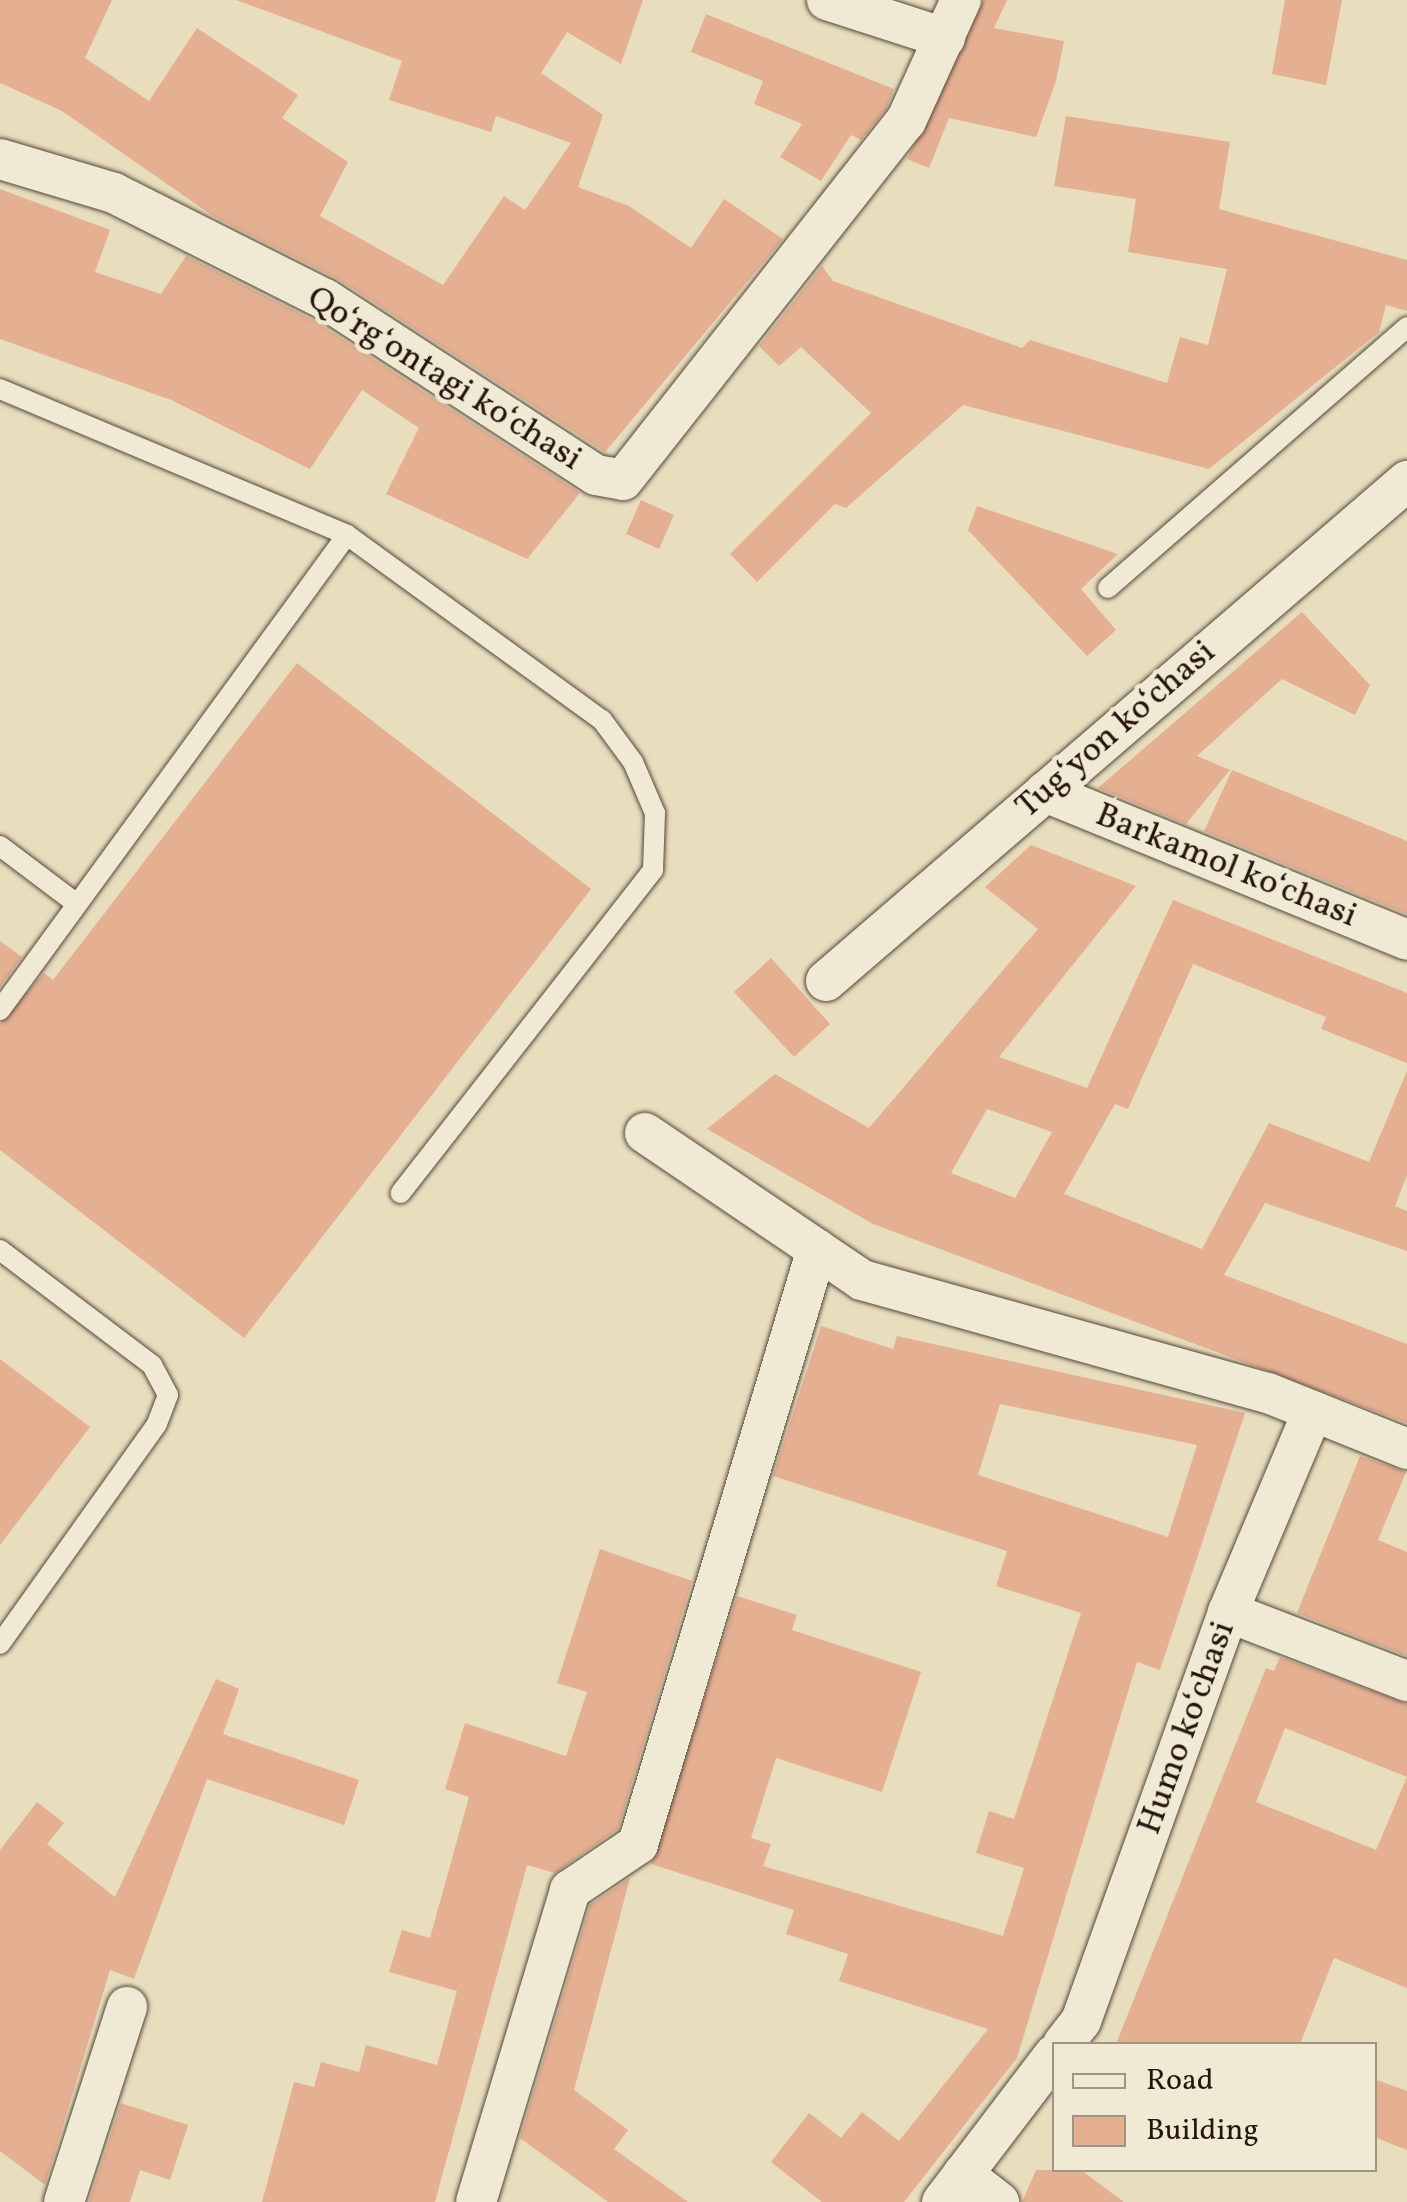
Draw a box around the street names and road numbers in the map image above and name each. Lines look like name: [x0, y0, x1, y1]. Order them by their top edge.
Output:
street label: Qo‘rg‘ontagi ko‘chasi: [299, 277, 589, 481]
street label: Tugʻyon koʻchasi: [1008, 632, 1224, 828]
street label: Barkamol koʻchasi: [1089, 794, 1363, 938]
street label: Humo koʻchasi: [1129, 1616, 1245, 1840]

